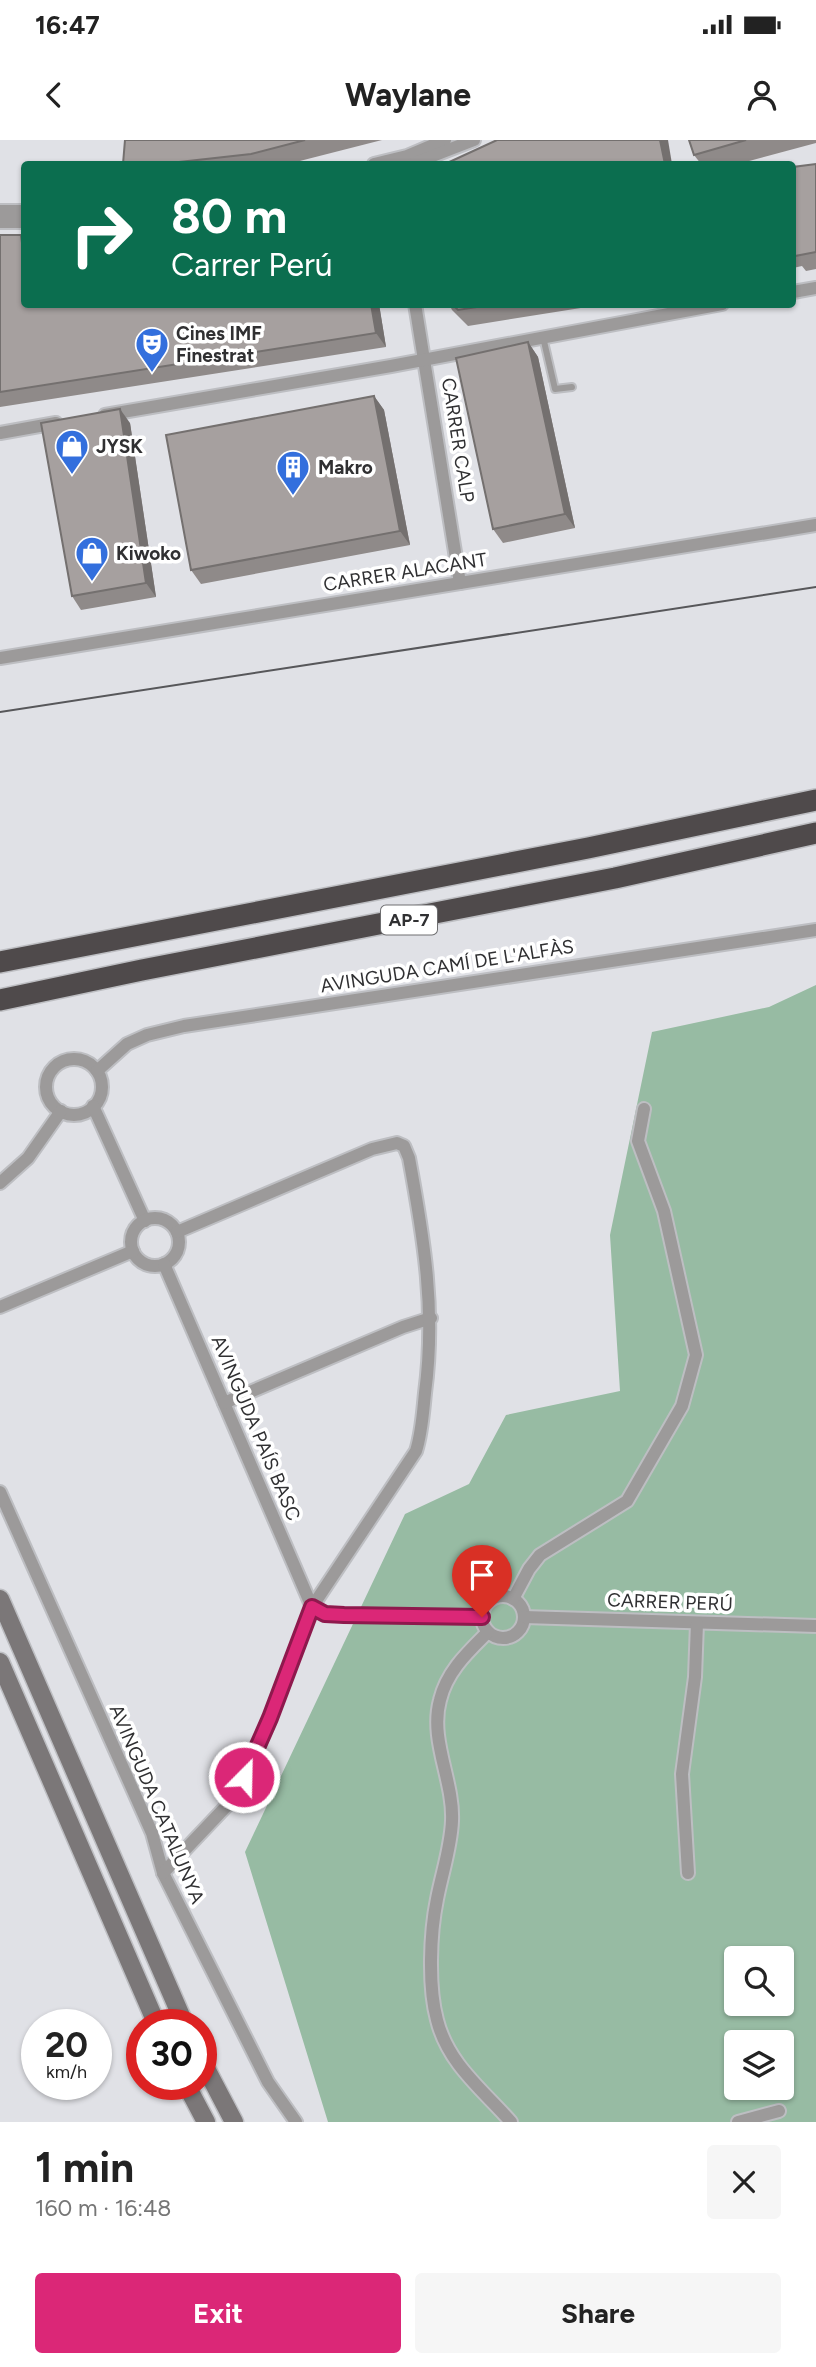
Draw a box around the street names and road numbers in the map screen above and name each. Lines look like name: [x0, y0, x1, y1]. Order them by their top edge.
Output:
street label: CARRER CALP: [437, 376, 479, 504]
street label: CARRER ALACANT: [322, 548, 489, 596]
road number: AP-7: [381, 906, 437, 934]
street label: AVINGUDA CAMÍ DE L'ALFÀS: [319, 935, 575, 997]
street label: AVINGUDA PAÍS BASC: [207, 1332, 306, 1524]
street label: CARRER PERÚ: [607, 1588, 733, 1616]
street label: AVINGUDA CATALUNYA: [105, 1701, 209, 1907]

